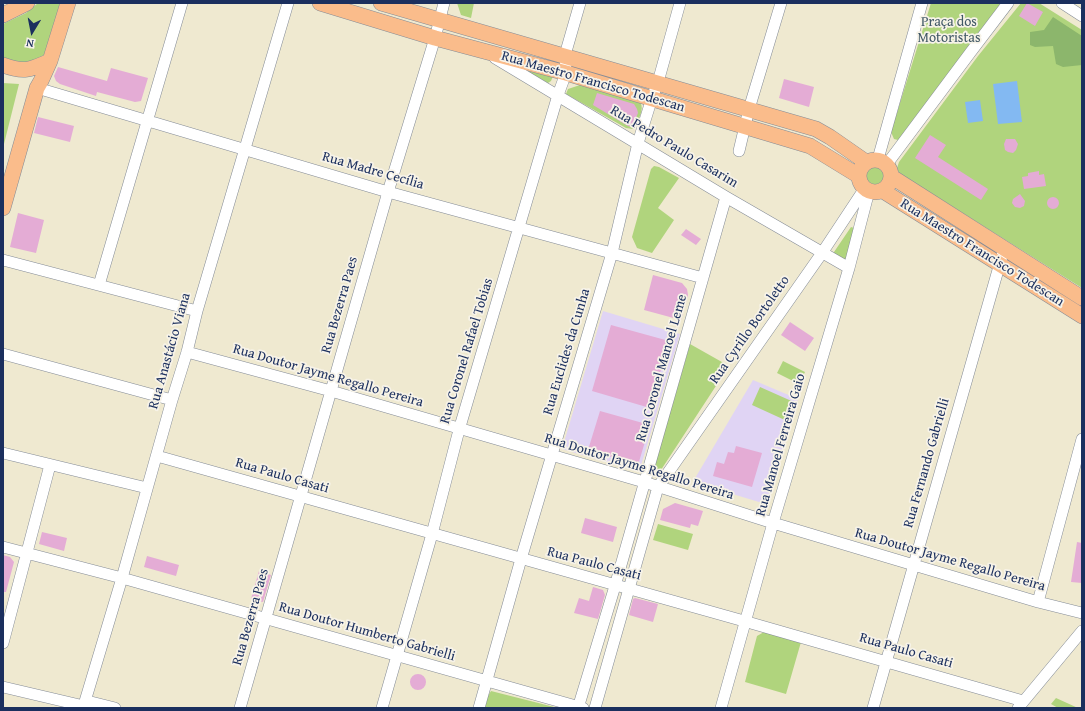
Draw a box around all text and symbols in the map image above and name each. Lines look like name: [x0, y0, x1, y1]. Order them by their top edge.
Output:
north arrow: [12, 12, 52, 52]
park label: Praça dos Motoristas: [917, 14, 981, 46]
text: N: [25, 35, 35, 52]
street label: Rua Maestro Francisco Todescan: [499, 48, 687, 116]
street label: Rua Pedro Paulo Casarim: [607, 102, 741, 192]
street label: Rua Madre Cecília: [320, 148, 426, 194]
street label: Rua Maestro Francisco Todescan: [897, 196, 1067, 310]
street label: Rua Bezerra Paes: [318, 255, 362, 355]
street label: Rua Cyrillo Bortoletto: [706, 273, 794, 387]
street label: Rua Coronel Rafael Tobias: [437, 276, 497, 426]
street label: Rua Euclides da Cunha: [540, 287, 594, 417]
street label: Rua Anastácio Viana: [145, 291, 195, 411]
street label: Rua Coronel Manoel Leme: [633, 292, 691, 444]
street label: Rua Doutor Jayme Regallo Pereira: [231, 341, 425, 411]
street label: Rua Manoel Ferreira Gaio: [753, 372, 809, 518]
street label: Rua Fernando Gabrielli: [900, 396, 954, 530]
street label: Rua Doutor Jayme Regallo Pereira: [542, 430, 736, 504]
street label: Rua Paulo Casati: [233, 455, 331, 497]
street label: Rua Doutor Jayme Regallo Pereira: [853, 525, 1047, 595]
street label: Rua Paulo Casati: [545, 543, 643, 585]
street label: Rua Bezerra Paes: [229, 567, 273, 667]
street label: Rua Doutor Humberto Gabrielli: [277, 599, 457, 665]
street label: Rua Paulo Casati: [857, 630, 955, 672]

